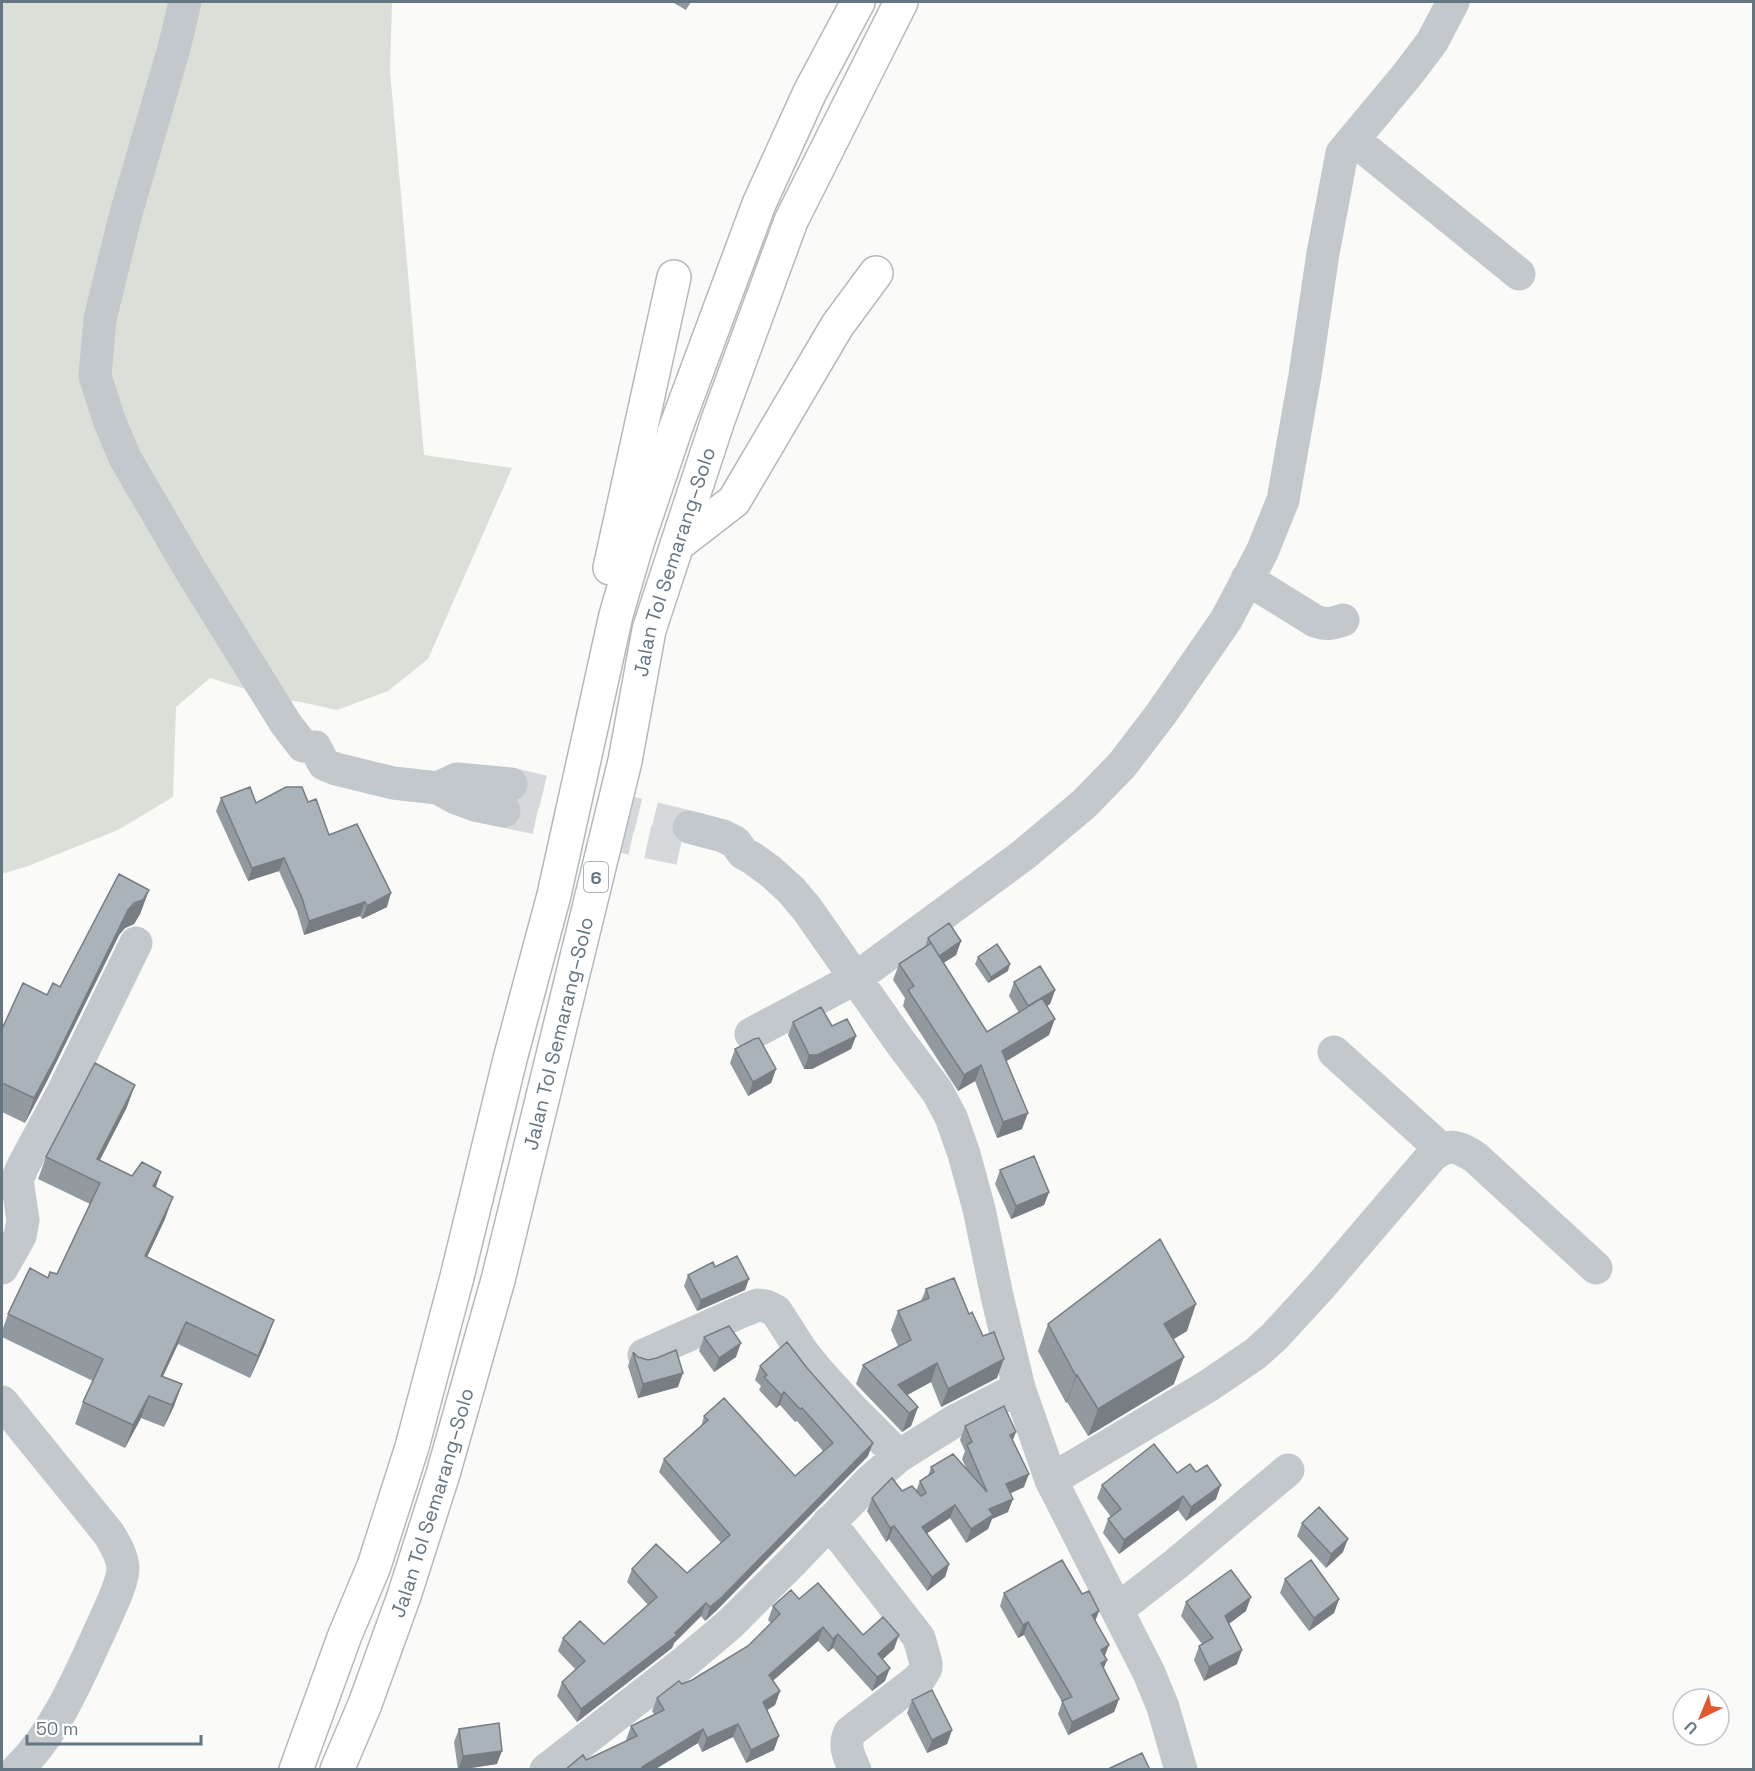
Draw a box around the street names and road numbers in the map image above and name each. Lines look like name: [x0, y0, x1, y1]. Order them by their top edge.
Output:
street label: Jalan Tol Semarang–Solo: [628, 444, 721, 679]
road number: 6: [584, 862, 608, 892]
street label: Jalan Tol Semarang–Solo: [517, 914, 599, 1153]
street label: Jalan Tol Semarang–Solo: [384, 1385, 480, 1621]

